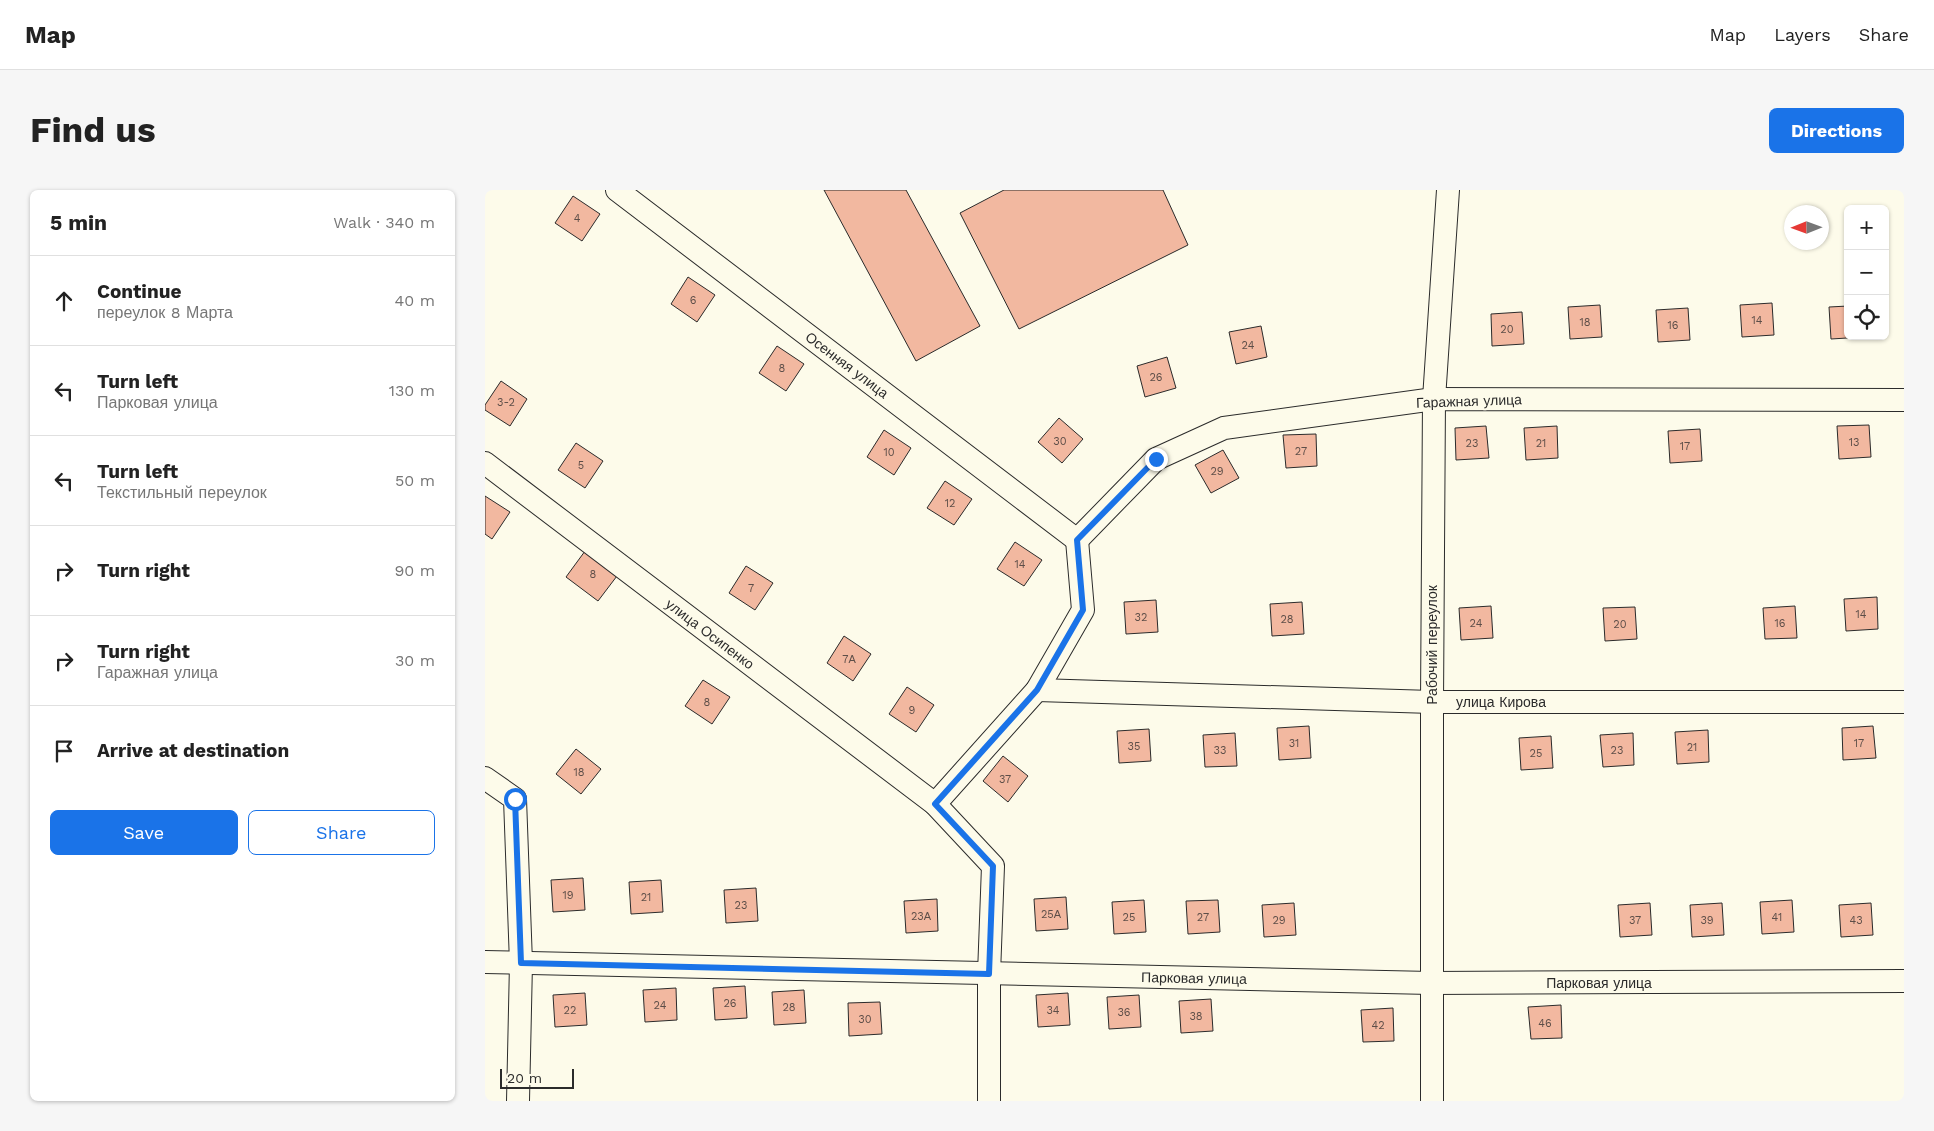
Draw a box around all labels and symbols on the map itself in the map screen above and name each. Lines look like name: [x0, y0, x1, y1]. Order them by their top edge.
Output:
north arrow: [1784, 205, 1829, 250]
house number: 4: [574, 212, 581, 225]
house number: 6: [690, 294, 697, 307]
house number: 14: [1751, 314, 1763, 327]
house number: 18: [1579, 316, 1591, 329]
house number: 16: [1668, 319, 1679, 332]
house number: 20: [1500, 323, 1514, 336]
street label: Осенняя улица: [802, 329, 892, 401]
house number: 24: [1242, 339, 1255, 352]
house number: 8: [779, 362, 786, 375]
house number: 26: [1149, 371, 1163, 384]
street label: Гаражная улица: [1416, 391, 1522, 411]
house number: 3-2: [497, 396, 515, 409]
house number: 30: [1053, 435, 1067, 448]
house number: 13: [1849, 436, 1859, 449]
house number: 23: [1466, 437, 1478, 450]
house number: 21: [1536, 437, 1546, 450]
house number: 17: [1680, 440, 1690, 453]
house number: 27: [1295, 445, 1307, 458]
house number: 10: [883, 446, 895, 459]
route end: [1145, 448, 1168, 471]
house number: 5: [578, 459, 584, 472]
house number: 29: [1210, 465, 1224, 478]
house number: 12: [945, 497, 955, 510]
house number: 14: [1014, 558, 1026, 571]
house number: 8: [590, 568, 597, 581]
house number: 7: [748, 582, 754, 595]
street label: Рабочий переулок: [1424, 584, 1440, 705]
street label: улица Осипенко: [663, 596, 757, 672]
house number: 14: [1855, 608, 1867, 621]
house number: 32: [1135, 611, 1147, 624]
house number: 28: [1280, 613, 1294, 626]
house number: 24: [1470, 617, 1483, 630]
house number: 16: [1775, 617, 1786, 630]
house number: 20: [1613, 618, 1627, 631]
house number: 7А: [842, 653, 856, 666]
street label: улица Кирова: [1456, 694, 1546, 710]
house number: 8: [704, 696, 711, 709]
house number: 9: [909, 704, 916, 717]
house number: 31: [1289, 737, 1299, 750]
house number: 17: [1854, 737, 1864, 750]
house number: 35: [1128, 740, 1140, 753]
house number: 21: [1687, 741, 1697, 754]
house number: 33: [1214, 744, 1226, 757]
house number: 23: [1611, 744, 1623, 757]
house number: 25: [1530, 747, 1542, 760]
house number: 18: [573, 766, 585, 779]
house number: 37: [999, 773, 1011, 786]
route start: [504, 788, 527, 811]
house number: 19: [562, 889, 574, 902]
house number: 21: [641, 891, 651, 904]
house number: 23: [735, 899, 747, 912]
house number: 25А: [1041, 908, 1062, 921]
house number: 23А: [911, 910, 932, 923]
house number: 25: [1123, 911, 1135, 924]
house number: 27: [1197, 911, 1209, 924]
house number: 41: [1772, 911, 1782, 924]
house number: 29: [1272, 914, 1286, 927]
house number: 37: [1629, 914, 1641, 927]
house number: 39: [1700, 914, 1714, 927]
house number: 43: [1849, 914, 1863, 927]
street label: Парковая улица: [1141, 969, 1247, 987]
street label: Парковая улица: [1546, 975, 1652, 991]
house number: 26: [723, 997, 737, 1010]
house number: 24: [654, 999, 667, 1012]
house number: 28: [782, 1001, 796, 1014]
house number: 22: [564, 1004, 576, 1017]
house number: 34: [1046, 1004, 1060, 1017]
house number: 36: [1117, 1006, 1131, 1019]
house number: 38: [1189, 1010, 1203, 1023]
house number: 30: [858, 1013, 872, 1026]
house number: 46: [1538, 1017, 1552, 1030]
house number: 42: [1371, 1019, 1385, 1032]
scale bar: [500, 1066, 574, 1089]

